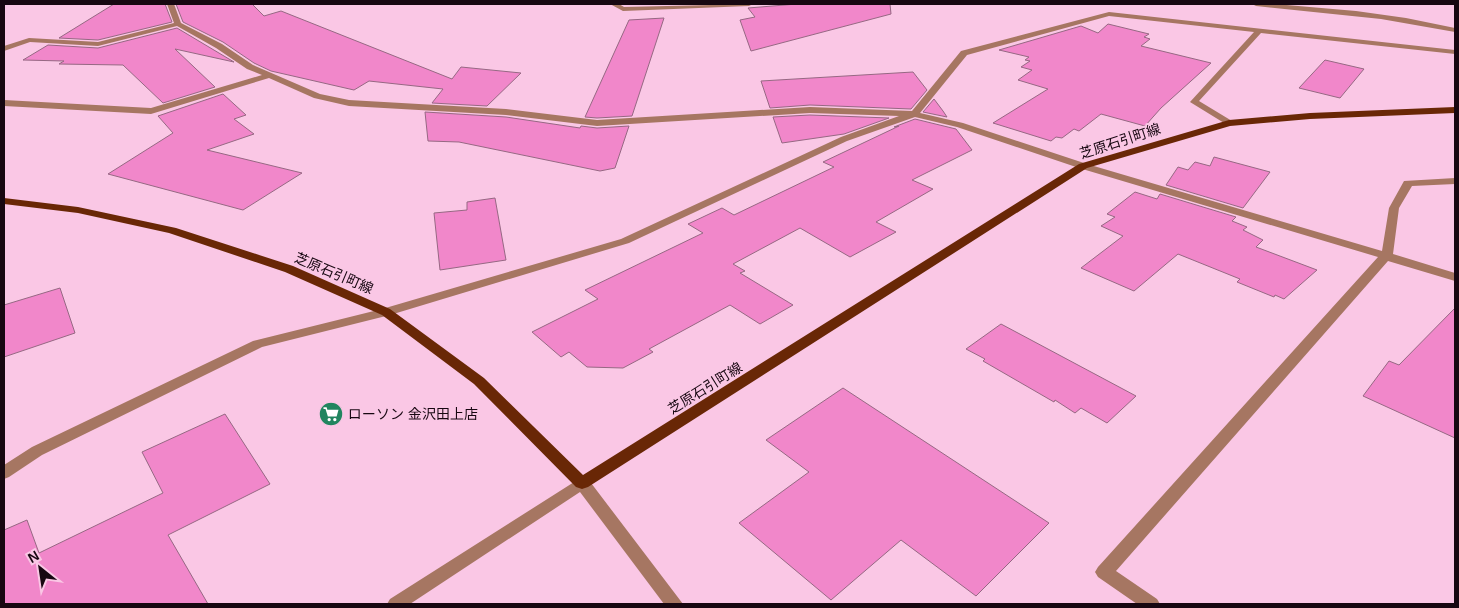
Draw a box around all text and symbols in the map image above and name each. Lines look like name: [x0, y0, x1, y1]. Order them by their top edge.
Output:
street label: 芝原石引町線: [1078, 120, 1162, 162]
street label: 芝原石引町線: [292, 249, 376, 297]
street label: 芝原石引町線: [665, 359, 745, 417]
supermarket icon: ローソン 金沢田上店: [318, 401, 344, 427]
place label: ローソン 金沢田上店: [348, 406, 478, 422]
north arrow: [15, 543, 65, 593]
text: N: [25, 547, 42, 566]

